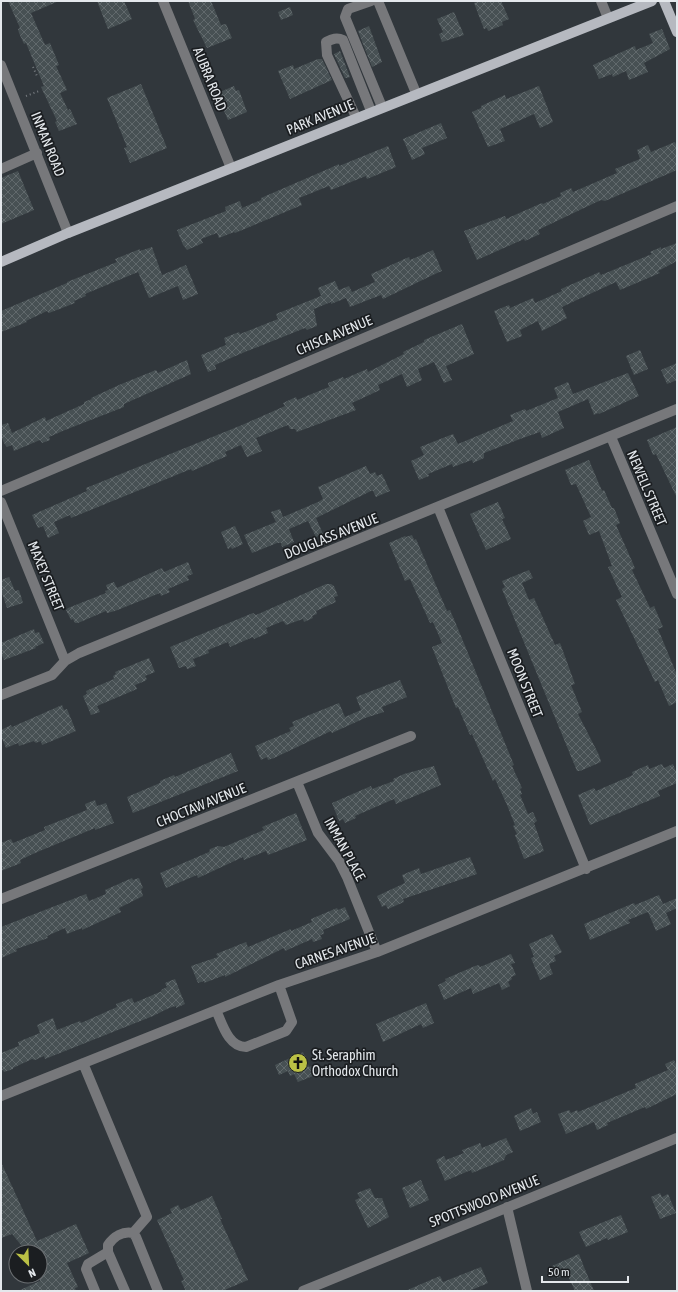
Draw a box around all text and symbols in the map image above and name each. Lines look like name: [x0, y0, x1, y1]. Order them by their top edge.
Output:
street label: AUBRA ROAD: [190, 45, 230, 113]
street label: PARK AVENUE: [284, 96, 356, 138]
street label: INMAN ROAD: [28, 109, 68, 179]
street label: CHISCA AVENUE: [294, 312, 374, 358]
street label: NEWELL STREET: [624, 448, 670, 528]
street label: DOUGLASS AVENUE: [282, 510, 380, 562]
street label: MAXEY STREET: [25, 539, 67, 613]
street label: MOON STREET: [504, 646, 546, 720]
street label: CHOCTAW AVENUE: [154, 780, 248, 830]
street label: INMAN PLACE: [321, 815, 369, 883]
street label: CARNES AVENUE: [293, 930, 377, 972]
place label: St. Seraphim Orthodox Church: [312, 1047, 398, 1079]
church icon: St. Seraphim Orthodox Church: [287, 1052, 309, 1074]
street label: SPOTTSWOOD AVENUE: [427, 1172, 541, 1230]
north arrow: [8, 1244, 48, 1284]
scale bar: [542, 1258, 628, 1284]
text: 50 m: [548, 1265, 570, 1279]
text: N: [27, 1266, 37, 1280]

